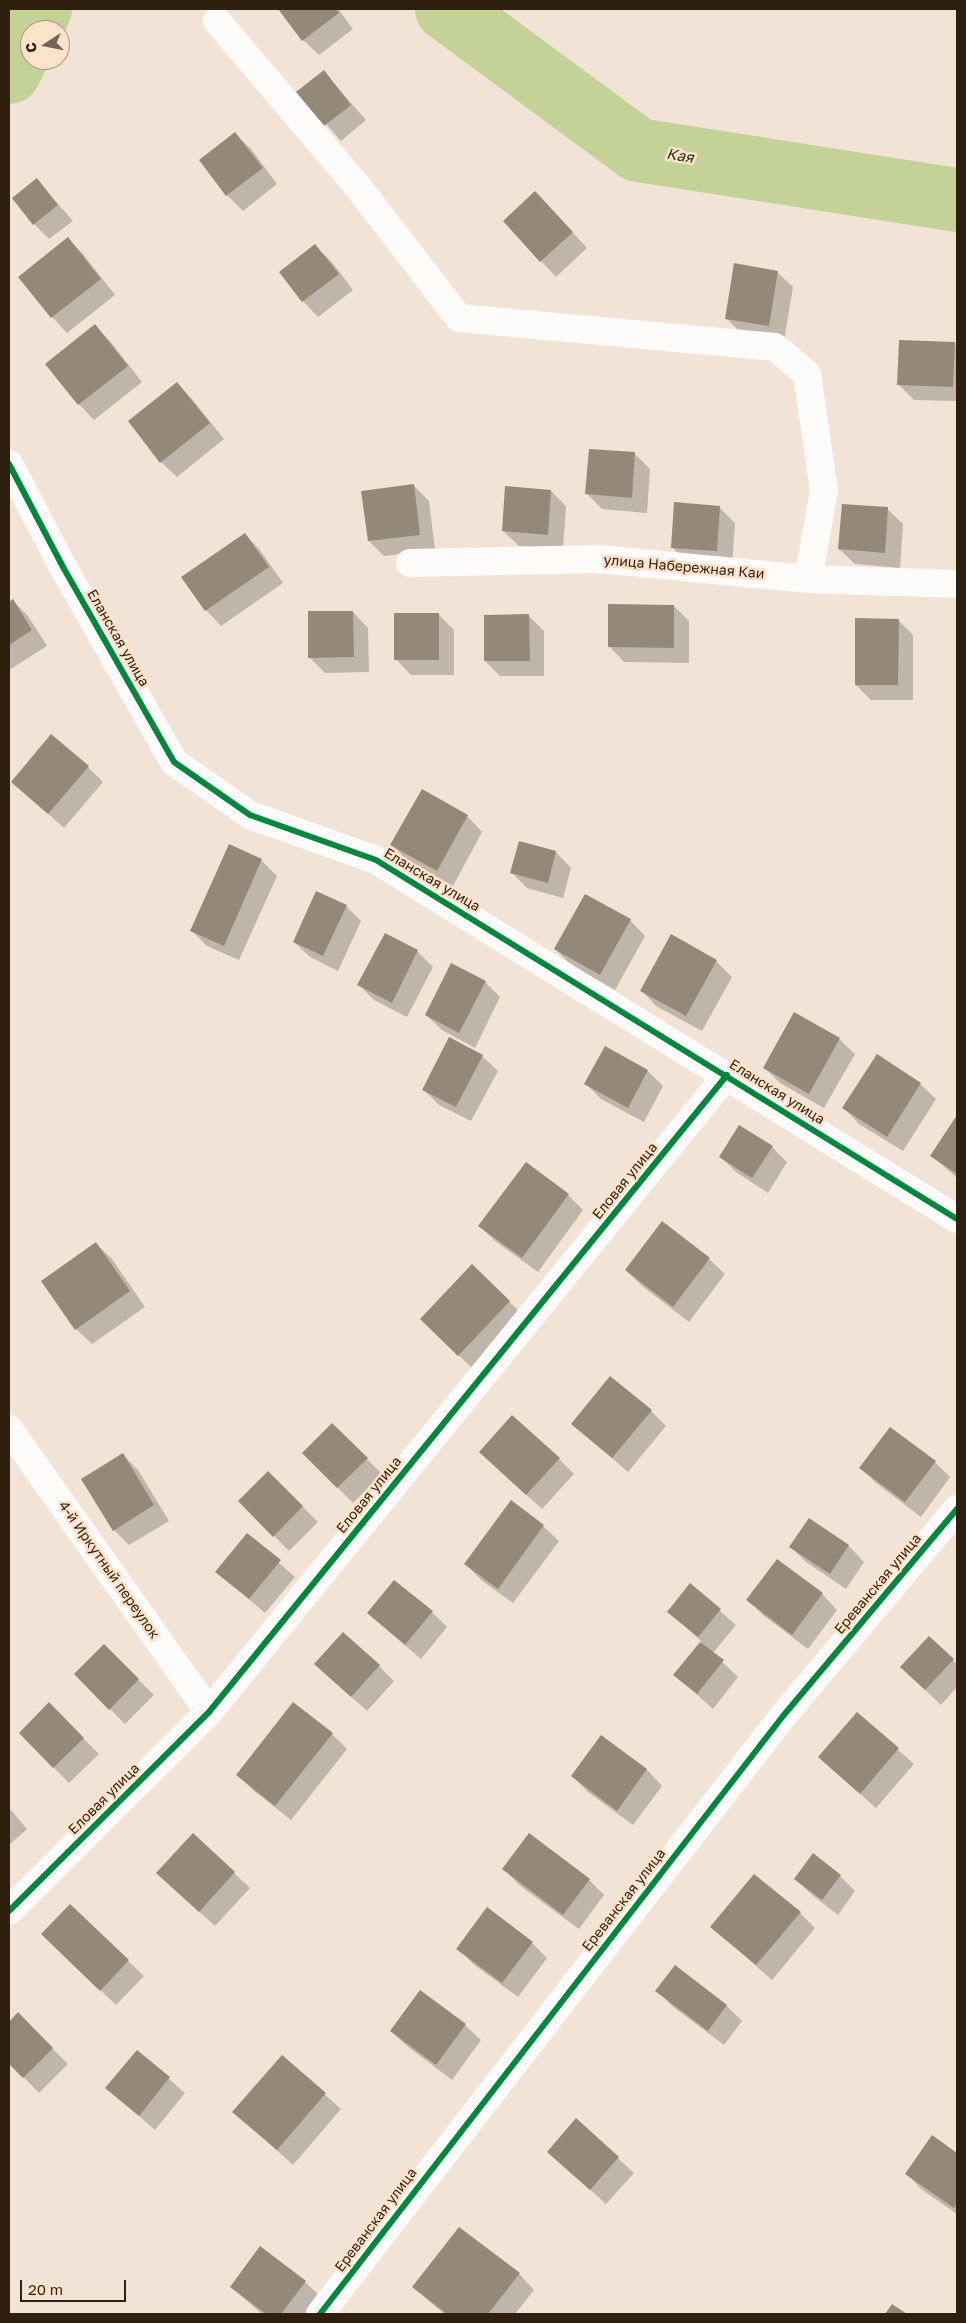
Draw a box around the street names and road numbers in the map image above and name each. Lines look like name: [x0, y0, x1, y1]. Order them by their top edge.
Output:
street label: улица Набережная Каи: [603, 552, 765, 582]
street label: Еланская улица: [83, 586, 153, 690]
street label: Еланская улица: [381, 845, 483, 915]
street label: Еланская улица: [726, 1056, 828, 1128]
street label: Еловая улица: [589, 1139, 661, 1223]
street label: Еловая улица: [333, 1453, 405, 1537]
street label: 4-й Иркутный переулок: [55, 1498, 163, 1642]
street label: Ереванская улица: [831, 1531, 925, 1637]
street label: Еловая улица: [65, 1760, 143, 1838]
street label: Ереванская улица: [579, 1845, 669, 1955]
street label: Ереванская улица: [332, 2165, 420, 2275]

